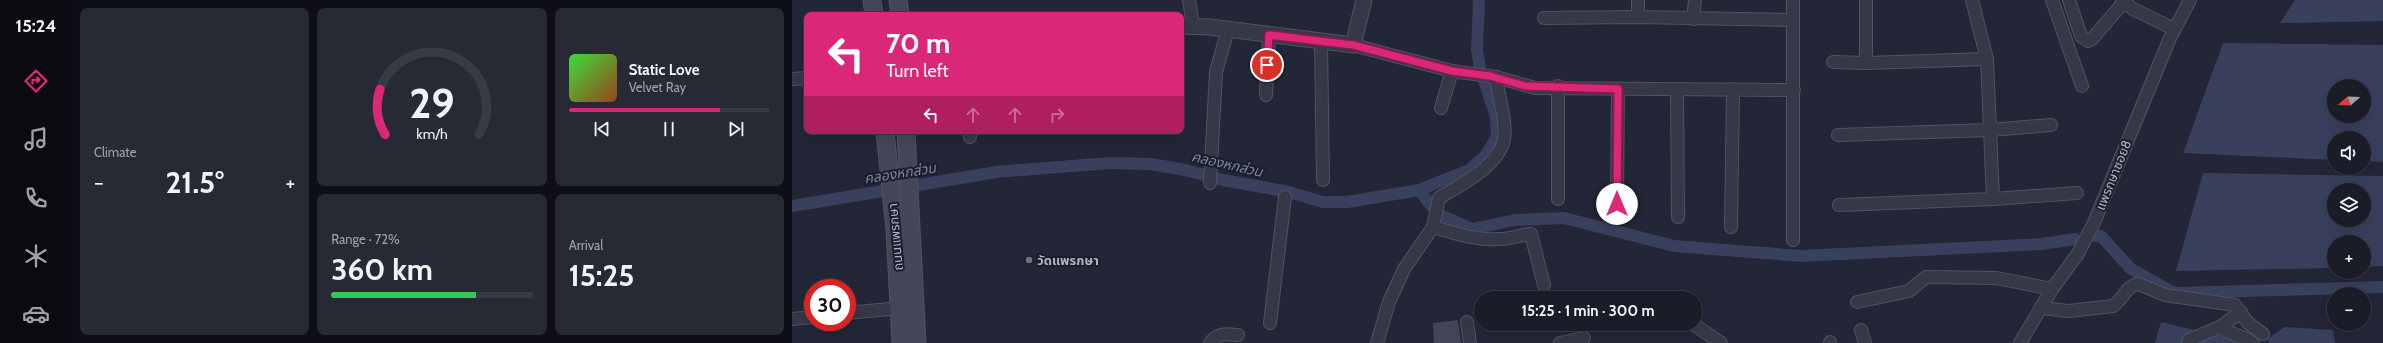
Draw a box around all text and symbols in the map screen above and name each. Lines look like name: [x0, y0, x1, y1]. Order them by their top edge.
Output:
text: 15:24: [15, 15, 57, 37]
text: 70 m: [886, 26, 950, 60]
icon: left: [820, 28, 872, 80]
pin: [1250, 48, 1284, 82]
icon: arrive: [1256, 54, 1278, 76]
text: Turn left: [886, 60, 949, 82]
text: Static Love: [629, 61, 700, 79]
icon: directions: [22, 67, 50, 95]
text: 29: [409, 78, 455, 128]
text: Velvet Ray: [629, 79, 686, 95]
north arrow: [2327, 79, 2371, 123]
map controls: [2327, 79, 2371, 331]
icon: left: [920, 104, 942, 126]
icon: ahead: [962, 104, 984, 126]
icon: ahead: [1004, 104, 1026, 126]
icon: right: [1046, 104, 1068, 126]
icon: previous: [591, 118, 613, 140]
icon: pause: [658, 118, 680, 140]
icon: next: [725, 118, 747, 140]
icon: music: [22, 125, 50, 153]
text: km/h: [416, 125, 448, 143]
button: sound: [2327, 131, 2371, 175]
street label: แพรกษาซอย8: [2092, 137, 2134, 212]
text: Climate: [94, 144, 136, 160]
water label: คลองหกส่วน: [1190, 147, 1266, 181]
water label: คลองหกส่วน: [863, 158, 938, 188]
text: 21.5°: [165, 164, 224, 201]
text: −: [94, 169, 104, 196]
text: +: [286, 169, 295, 196]
position arrow: [1596, 183, 1638, 225]
button: layers: [2327, 183, 2371, 227]
icon: phone: [22, 184, 50, 212]
street label: ถนนแพรกษา: [884, 203, 906, 271]
text: Range · 72%: [331, 231, 400, 247]
button: +: [2327, 235, 2371, 279]
text: Arrival: [569, 237, 603, 253]
icon: climate: [22, 242, 50, 270]
text: 360 km: [331, 251, 433, 288]
place label: วัดแพรกษา: [1037, 252, 1099, 268]
marker: วัดแพรกษา: [1024, 255, 1034, 265]
text: 15:25: [569, 257, 634, 294]
speed limit sign: 30: [804, 279, 856, 331]
button: −: [2327, 287, 2371, 331]
icon: car: [22, 300, 50, 328]
text: 15:25 · 1 min · 300 m: [1522, 302, 1654, 320]

